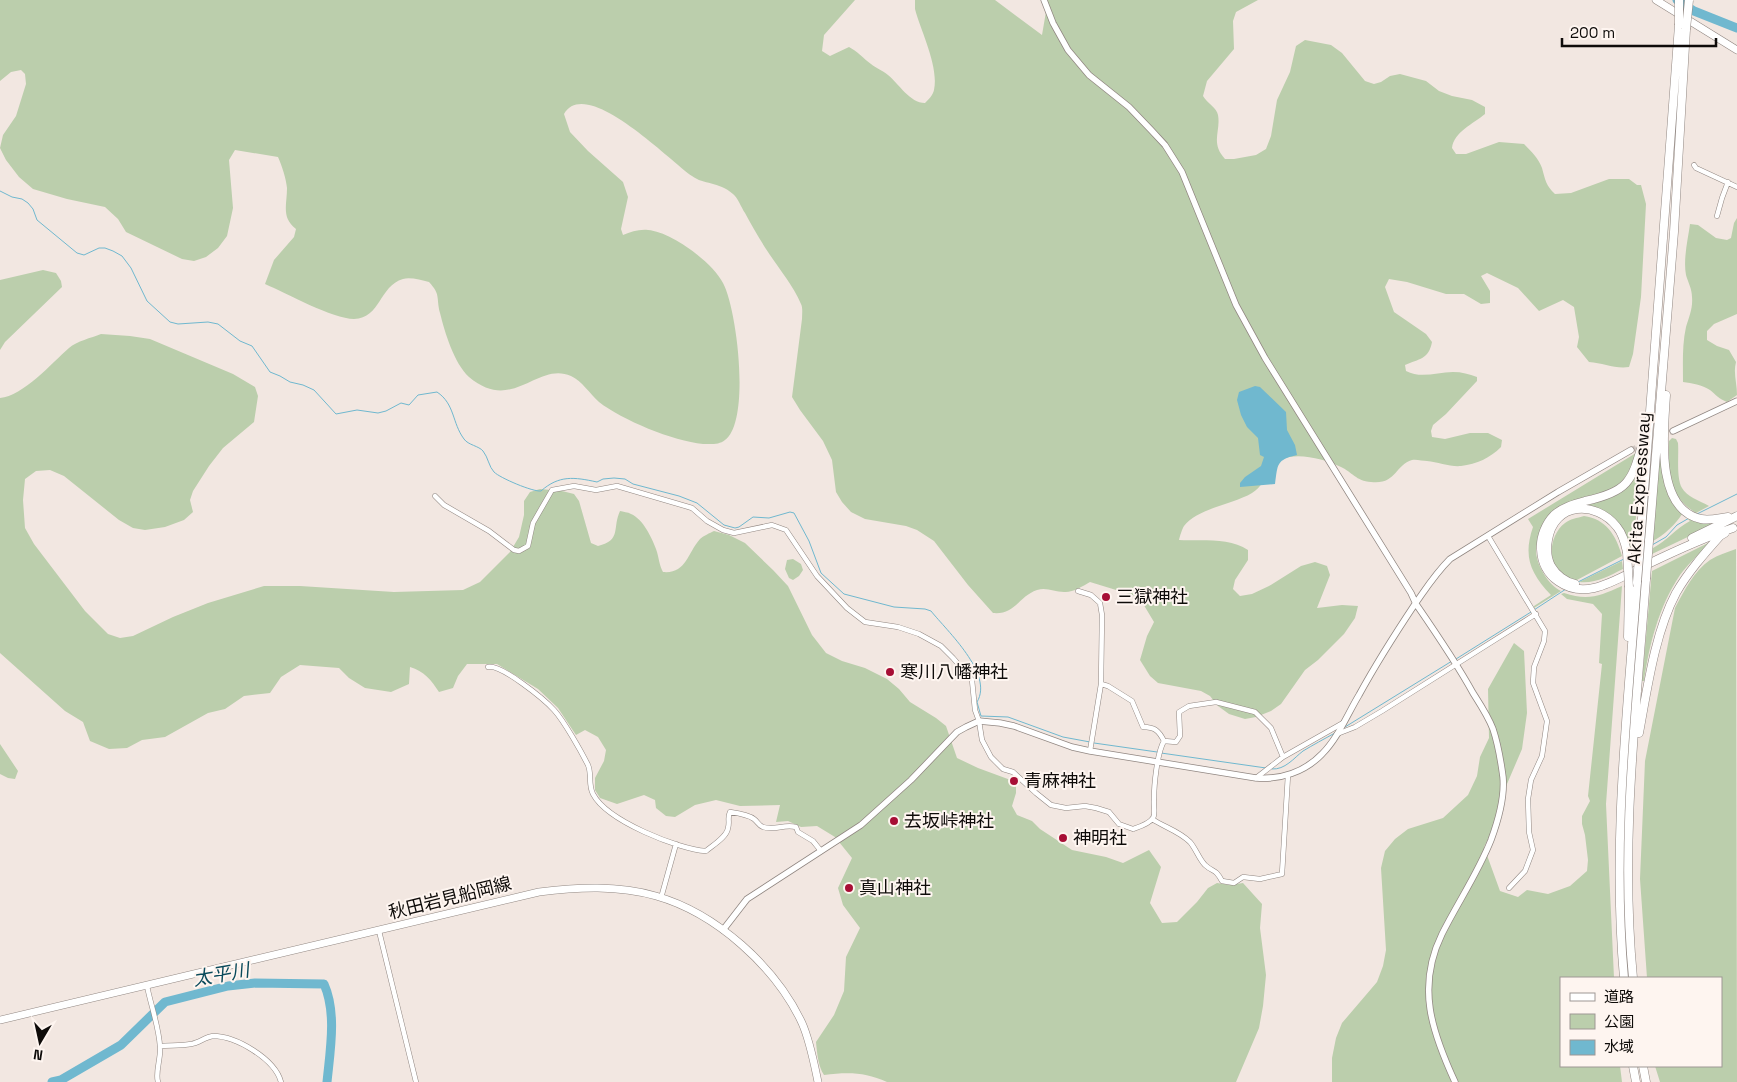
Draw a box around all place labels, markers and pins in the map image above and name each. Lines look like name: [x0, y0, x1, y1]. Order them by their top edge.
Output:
place label: 三獄神社: [1116, 585, 1188, 608]
marker: 三獄神社: [1100, 591, 1112, 603]
place label: 寒川八幡神社: [900, 660, 1008, 683]
marker: 寒川八幡神社: [884, 666, 896, 678]
place label: 青麻神社: [1024, 769, 1096, 792]
marker: 青麻神社: [1008, 775, 1020, 787]
place label: 去坂峠神社: [904, 809, 994, 832]
marker: 去坂峠神社: [888, 815, 900, 827]
place label: 神明社: [1073, 826, 1127, 849]
marker: 神明社: [1057, 832, 1069, 844]
place label: 真山神社: [859, 876, 931, 899]
marker: 真山神社: [843, 882, 855, 894]

